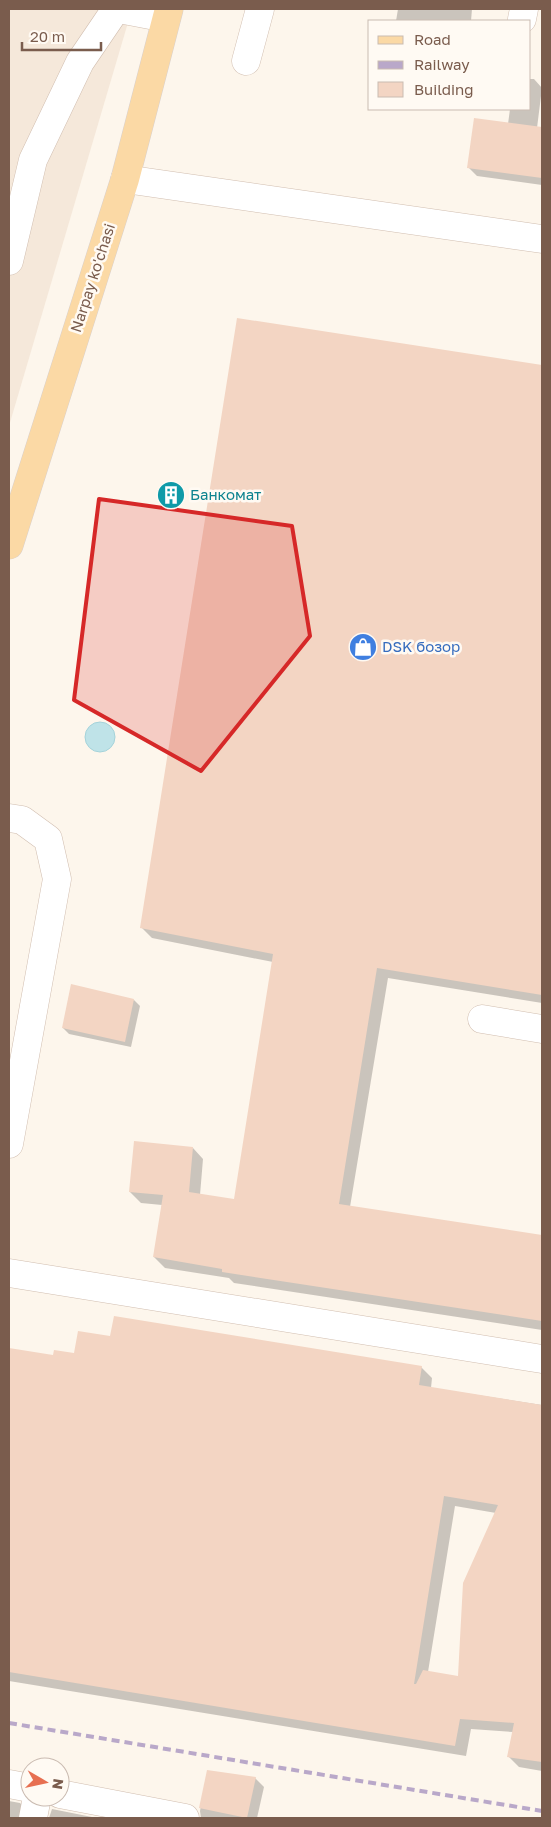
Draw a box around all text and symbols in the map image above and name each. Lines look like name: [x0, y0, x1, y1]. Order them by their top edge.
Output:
scale bar: [22, 20, 101, 52]
legend: [368, 20, 531, 110]
text: 20 m: [30, 27, 65, 45]
text: Road: [414, 30, 451, 48]
text: Railway: [414, 55, 470, 73]
text: Building: [414, 80, 474, 98]
street label: Narpay ko'chasi: [66, 221, 118, 334]
building icon: Банкомат: [156, 480, 186, 510]
place label: Банкомат: [190, 485, 262, 503]
shop icon: DSK бозор: [348, 632, 378, 662]
place label: DSK бозор: [382, 637, 460, 655]
north arrow: [20, 1757, 70, 1807]
text: N: [49, 1778, 68, 1791]

